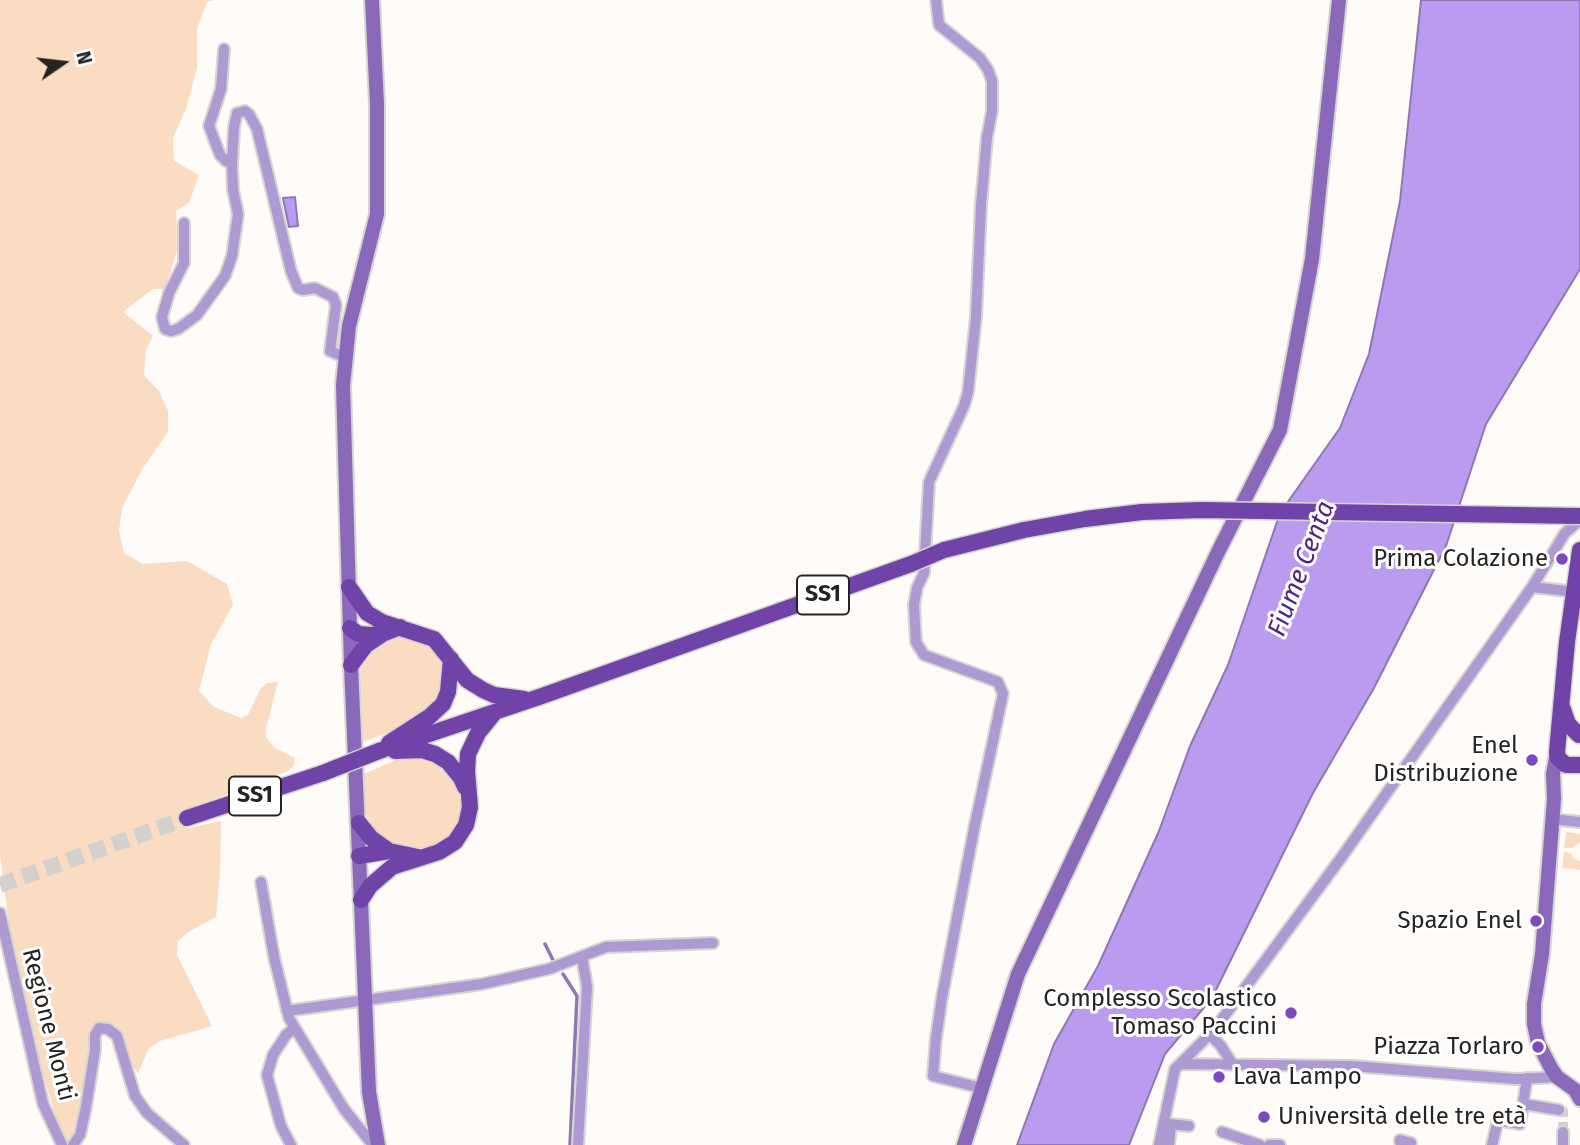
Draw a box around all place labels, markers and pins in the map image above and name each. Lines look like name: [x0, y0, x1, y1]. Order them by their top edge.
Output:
place label: Prima Colazione: [1373, 545, 1548, 573]
marker: Prima Colazione: [1554, 551, 1570, 567]
place label: Enel Distribuzione: [1373, 732, 1518, 788]
marker: Enel Distribuzione: [1524, 752, 1540, 768]
place label: Spazio Enel: [1397, 907, 1522, 935]
marker: Spazio Enel: [1528, 913, 1544, 929]
place label: Complesso Scolastico Tomaso Paccini: [1043, 985, 1277, 1041]
marker: Complesso Scolastico Tomaso Paccini: [1283, 1005, 1299, 1021]
place label: Piazza Torlaro: [1373, 1033, 1524, 1061]
marker: Piazza Torlaro: [1530, 1039, 1546, 1055]
place label: Lava Lampo: [1233, 1063, 1362, 1091]
marker: Lava Lampo: [1211, 1069, 1227, 1085]
place label: Università delle tre età: [1278, 1103, 1526, 1131]
marker: Università delle tre età: [1256, 1109, 1272, 1125]

